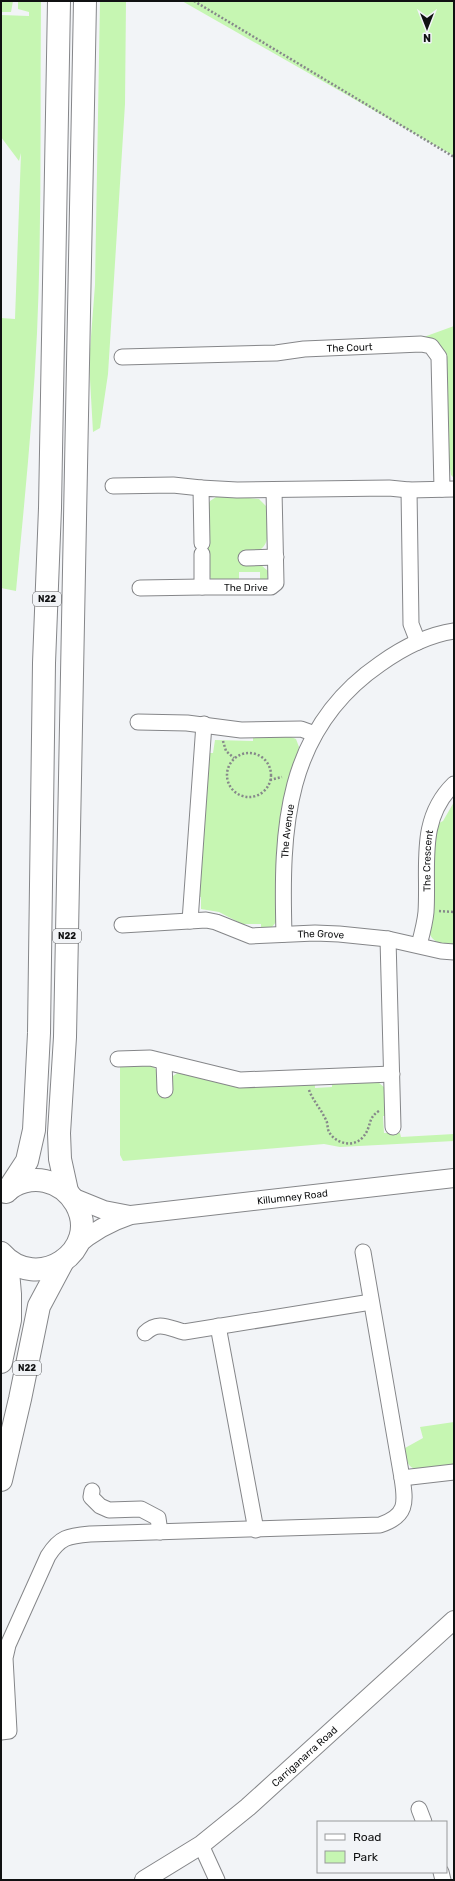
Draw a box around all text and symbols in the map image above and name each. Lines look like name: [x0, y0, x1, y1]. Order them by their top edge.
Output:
north arrow: [407, 8, 447, 48]
text: N: [423, 31, 431, 44]
street label: The Court: [326, 341, 373, 355]
street label: The Drive: [224, 582, 268, 594]
road number: N22: [33, 592, 61, 606]
street label: The Avenue: [279, 803, 297, 859]
street label: The Crescent: [421, 829, 436, 892]
street label: The Grove: [297, 928, 345, 942]
road number: N22: [53, 929, 81, 943]
street label: Killumney Road: [256, 1187, 329, 1208]
road number: N22: [13, 1361, 41, 1375]
street label: Carriganarra Road: [269, 1724, 340, 1790]
legend: [317, 1821, 447, 1873]
text: Road: [353, 1830, 381, 1844]
text: Park: [353, 1850, 379, 1864]

